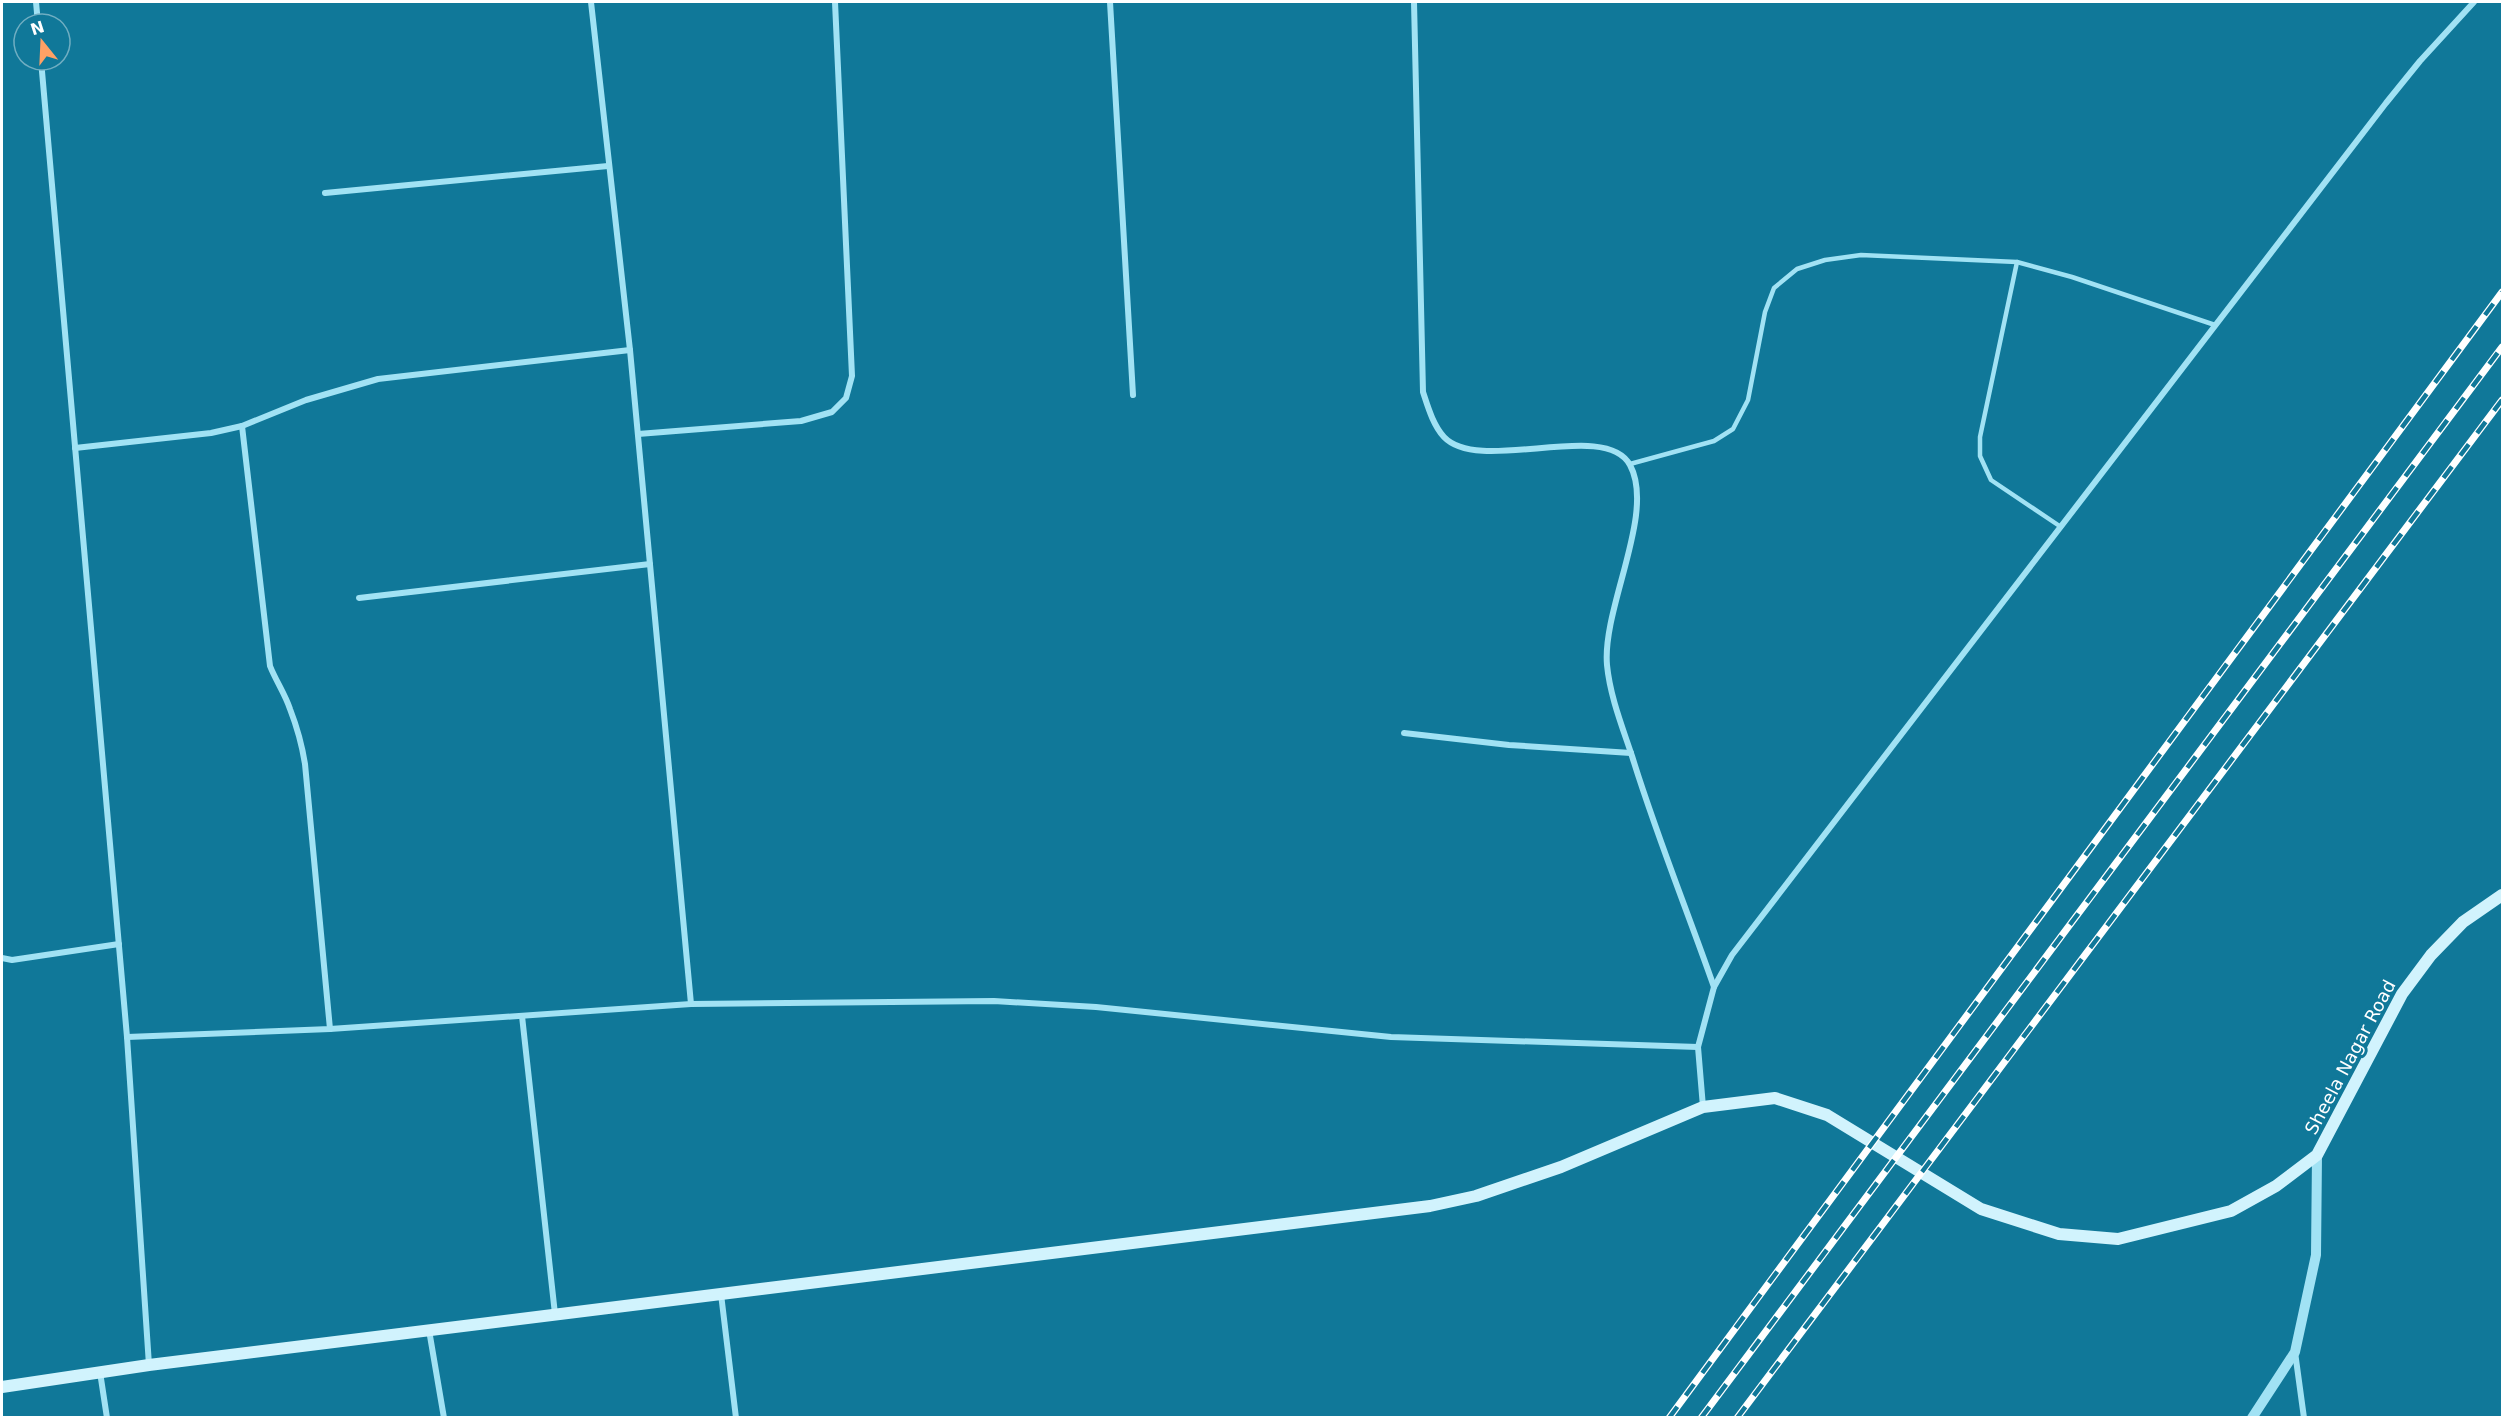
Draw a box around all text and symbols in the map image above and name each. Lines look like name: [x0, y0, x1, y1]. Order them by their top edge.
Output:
north arrow: [12, 12, 72, 72]
text: N: [28, 17, 47, 39]
street label: Sheela Nagar Road: [2300, 976, 2400, 1138]

